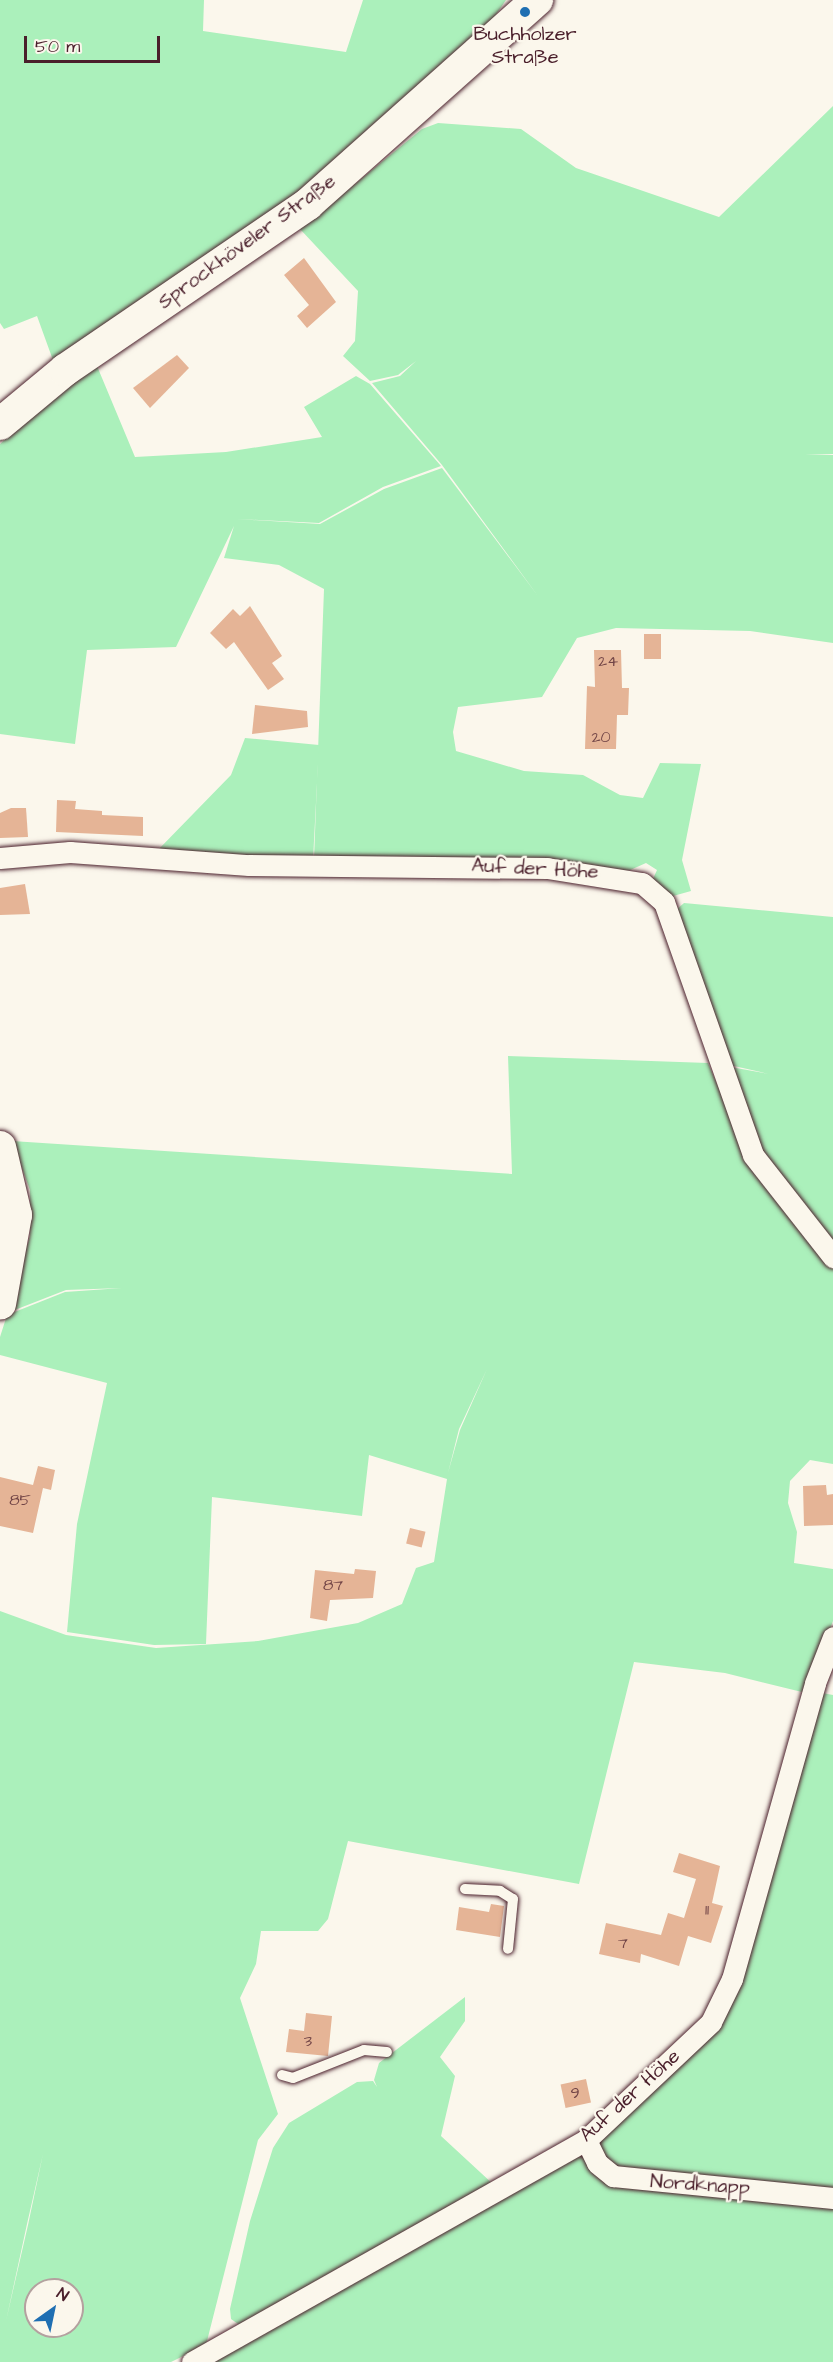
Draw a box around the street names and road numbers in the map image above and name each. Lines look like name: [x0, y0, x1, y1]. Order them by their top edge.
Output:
street label: Sprockhöveler Straße: [153, 169, 341, 315]
street label: Auf der Höhe: [471, 854, 599, 884]
street label: Auf der Höhe: [575, 2045, 685, 2147]
street label: Nordknapp: [649, 2170, 751, 2200]

